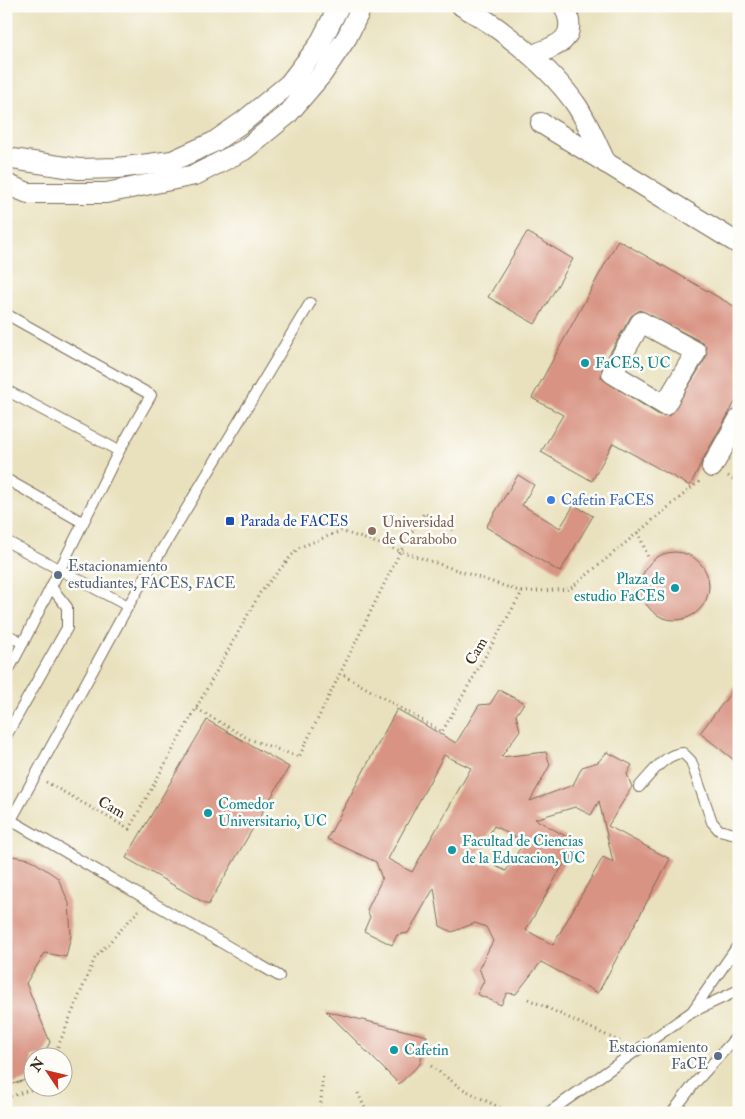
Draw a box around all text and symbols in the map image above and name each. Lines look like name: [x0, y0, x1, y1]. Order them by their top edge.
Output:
place label: FaCES, UC: [595, 354, 670, 373]
marker: FaCES, UC: [579, 357, 591, 369]
place label: Cafetin FaCES: [561, 491, 654, 510]
marker: Cafetin FaCES: [545, 494, 557, 506]
place label: Parada de FACES: [240, 512, 348, 531]
place label: Universidad de Carabobo: [382, 513, 457, 549]
marker: Parada de FACES: [224, 515, 236, 527]
marker: Universidad de Carabobo: [366, 525, 378, 537]
place label: Estacionamiento estudiantes, FACES, FACE: [68, 557, 236, 593]
marker: Estacionamiento estudiantes, FACES, FACE: [52, 569, 64, 581]
place label: Plaza de estudio FaCES: [574, 570, 665, 606]
marker: Plaza de estudio FaCES: [669, 582, 681, 594]
street label: Cam: [461, 634, 492, 668]
street label: Cam: [95, 792, 129, 823]
place label: Comedor Universitario, UC: [218, 795, 327, 831]
marker: Comedor Universitario, UC: [202, 807, 214, 819]
place label: Facultad de Ciencias de la Educacion, UC: [462, 832, 585, 868]
marker: Facultad de Ciencias de la Educacion, UC: [446, 844, 458, 856]
place label: Estacionamiento FaCE: [608, 1038, 708, 1074]
place label: Cafetin: [404, 1041, 449, 1060]
marker: Cafetin: [388, 1044, 400, 1056]
north arrow: [22, 1046, 72, 1096]
marker: Estacionamiento FaCE: [712, 1050, 724, 1062]
text: N: [27, 1054, 49, 1076]

